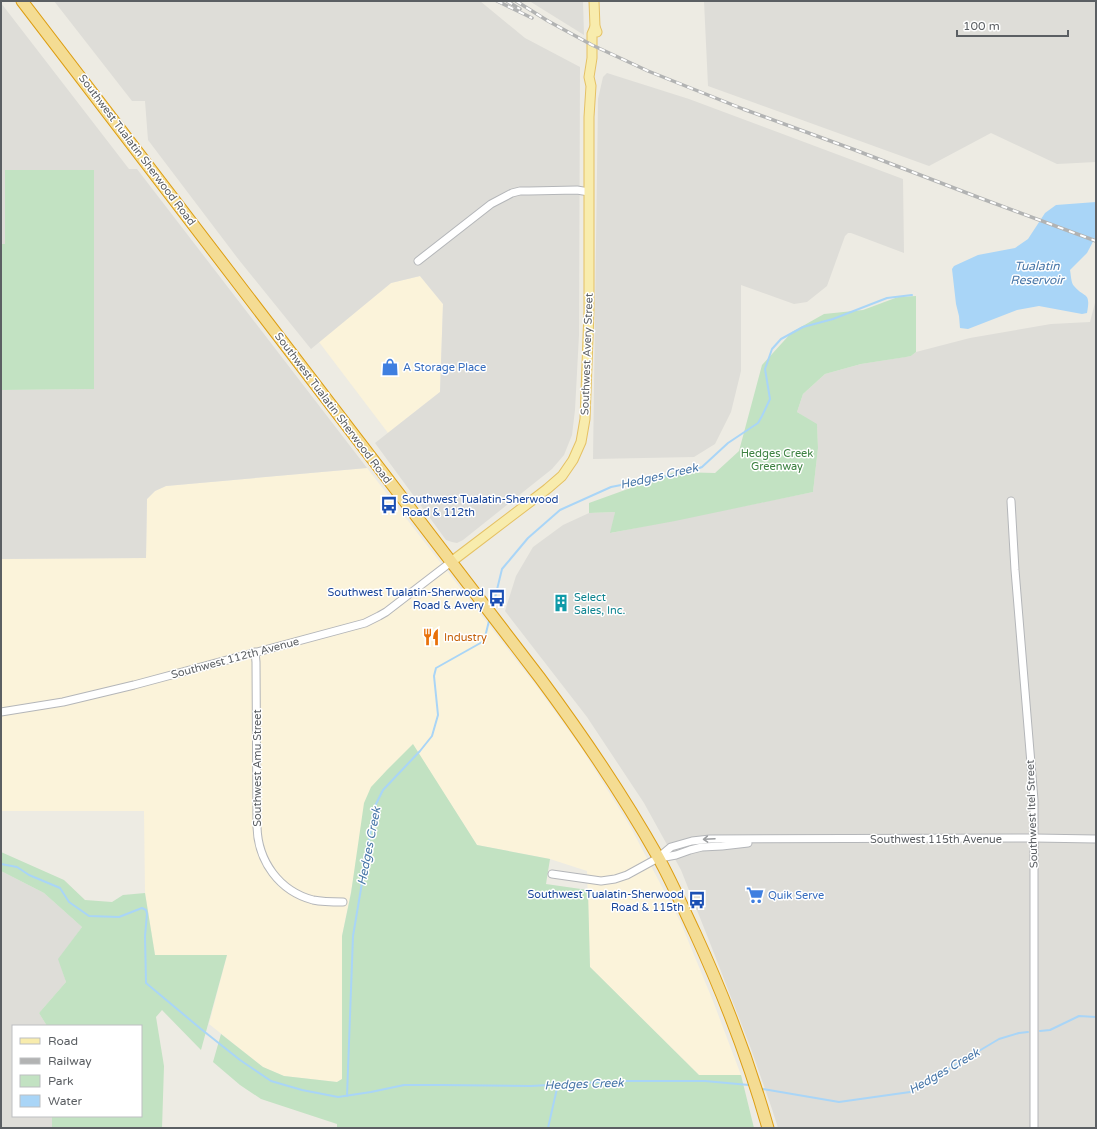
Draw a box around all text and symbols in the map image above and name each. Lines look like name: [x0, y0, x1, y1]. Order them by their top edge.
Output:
scale bar: [957, 12, 1068, 38]
text: 100 m: [963, 19, 1000, 33]
street label: Southwest Tualatin Sherwood Road: [76, 72, 198, 228]
water label: Tualatin Reservoir: [1010, 259, 1065, 287]
street label: Southwest Avery Street: [578, 293, 596, 415]
street label: Southwest Tualatin Sherwood Road: [272, 330, 394, 486]
shop icon: A Storage Place: [380, 357, 400, 377]
place label: A Storage Place: [403, 361, 486, 374]
park label: Hedges Creek Greenway: [741, 447, 813, 473]
water label: Hedges Creek: [619, 460, 701, 492]
place label: Southwest Tualatin-Sherwood Road & 112th: [402, 493, 559, 519]
bus stop icon: Southwest Tualatin-Sherwood Road & 112th: [379, 495, 399, 515]
place label: Southwest Tualatin-Sherwood Road & Avery: [327, 586, 484, 612]
bus stop icon: Southwest Tualatin-Sherwood Road & Avery: [487, 588, 507, 608]
place label: Select Sales, Inc.: [574, 591, 626, 617]
building icon: Select Sales, Inc.: [551, 593, 571, 613]
restaurant icon: Industry: [421, 627, 441, 647]
place label: Industry: [444, 631, 487, 644]
street label: Southwest 112th Avenue: [170, 635, 300, 681]
street label: Southwest Amu Street: [251, 709, 264, 827]
street label: Southwest Itel Street: [1024, 760, 1040, 868]
water label: Hedges Creek: [355, 804, 384, 886]
street label: Southwest 115th Avenue: [870, 833, 1002, 846]
one-way arrow: [702, 836, 715, 843]
supermarket icon: Quik Serve: [745, 885, 765, 905]
place label: Southwest Tualatin-Sherwood Road & 115th: [527, 888, 684, 914]
place label: Quik Serve: [768, 889, 824, 902]
bus stop icon: Southwest Tualatin-Sherwood Road & 115th: [687, 890, 707, 910]
legend: [12, 1025, 142, 1117]
text: Road: [48, 1034, 78, 1048]
water label: Hedges Creek: [906, 1044, 983, 1097]
text: Railway: [48, 1054, 92, 1068]
text: Park: [48, 1074, 74, 1088]
water label: Hedges Creek: [544, 1076, 625, 1092]
text: Water: [48, 1094, 83, 1108]

